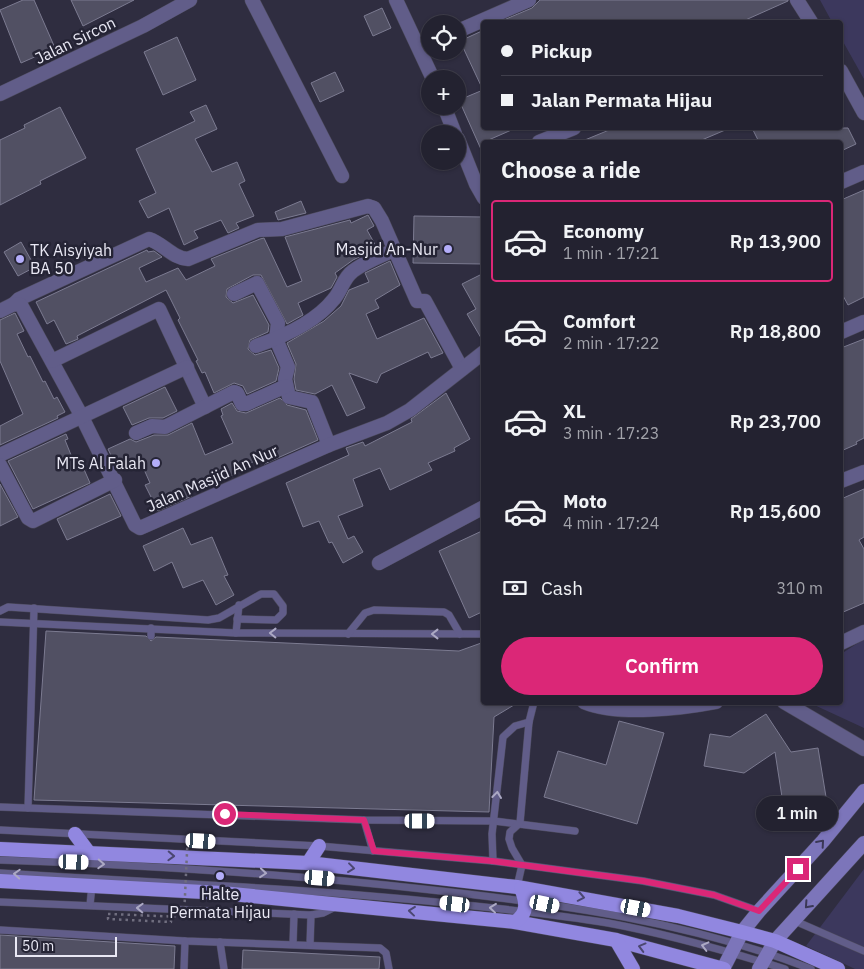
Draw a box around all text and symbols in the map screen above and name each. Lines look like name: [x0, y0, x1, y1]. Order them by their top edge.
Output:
street label: Jalan Sircon: [31, 12, 119, 68]
map controls: [421, 15, 466, 170]
button: locate: [421, 15, 466, 60]
text: Pickup: [531, 39, 592, 63]
button: +: [421, 70, 466, 115]
text: Jalan Permata Hijau: [531, 88, 712, 112]
button: −: [421, 125, 466, 170]
text: Choose a ride: [501, 155, 641, 184]
icon: car: [503, 219, 548, 264]
text: Economy: [563, 219, 644, 243]
text: Rp 13,900: [730, 229, 821, 253]
place label: Masjid An-Nur: [336, 239, 438, 259]
place label: TK Aisyiyah BA 50: [30, 240, 112, 278]
marker: Masjid An-Nur: [442, 243, 454, 255]
text: 1 min · 17:21: [563, 243, 659, 263]
marker: TK Aisyiyah BA 50: [14, 253, 26, 265]
icon: car: [503, 309, 548, 354]
text: Comfort: [563, 309, 636, 333]
text: Rp 18,800: [730, 319, 821, 343]
text: 2 min · 17:22: [563, 333, 659, 353]
icon: car: [503, 399, 548, 444]
text: XL: [563, 399, 586, 423]
text: Rp 23,700: [730, 409, 821, 433]
text: 3 min · 17:23: [563, 423, 659, 443]
street label: Jalan Masjid An Nur: [143, 440, 281, 516]
place label: MTs Al Falah: [56, 453, 146, 473]
marker: MTs Al Falah: [150, 457, 162, 469]
icon: car: [503, 489, 548, 534]
text: Moto: [563, 489, 607, 513]
text: Rp 15,600: [730, 499, 821, 523]
text: 4 min · 17:24: [563, 513, 659, 533]
icon: cash: [501, 574, 529, 602]
text: Cash: [541, 576, 583, 600]
text: 310 m: [776, 578, 823, 598]
one-way arrow: [268, 628, 276, 638]
one-way arrow: [431, 629, 438, 639]
button: Confirm: [501, 637, 823, 695]
one-way arrow: [491, 791, 502, 799]
callout: 1 min: [757, 796, 839, 832]
route start: [214, 803, 236, 825]
text: 1 min: [776, 803, 818, 823]
car: [405, 814, 435, 829]
car: [185, 833, 216, 849]
one-way arrow: [815, 840, 824, 849]
one-way arrow: [168, 851, 175, 861]
car: [58, 854, 89, 870]
one-way arrow: [97, 858, 105, 869]
route end: [787, 858, 809, 880]
one-way arrow: [347, 862, 355, 873]
one-way arrow: [260, 867, 268, 878]
one-way arrow: [13, 869, 21, 880]
car: [304, 869, 335, 887]
marker: Halte Permata Hijau: [214, 870, 226, 882]
place label: Halte Permata Hijau: [169, 884, 271, 922]
one-way arrow: [577, 892, 586, 902]
car: [528, 894, 561, 914]
car: [439, 895, 470, 913]
car: [619, 898, 652, 918]
one-way arrow: [805, 900, 814, 909]
one-way arrow: [136, 902, 144, 913]
one-way arrow: [489, 903, 497, 914]
one-way arrow: [408, 906, 416, 917]
scale bar: [15, 934, 118, 957]
text: 50 m: [22, 937, 54, 955]
one-way arrow: [700, 941, 709, 952]
one-way arrow: [637, 942, 646, 953]

